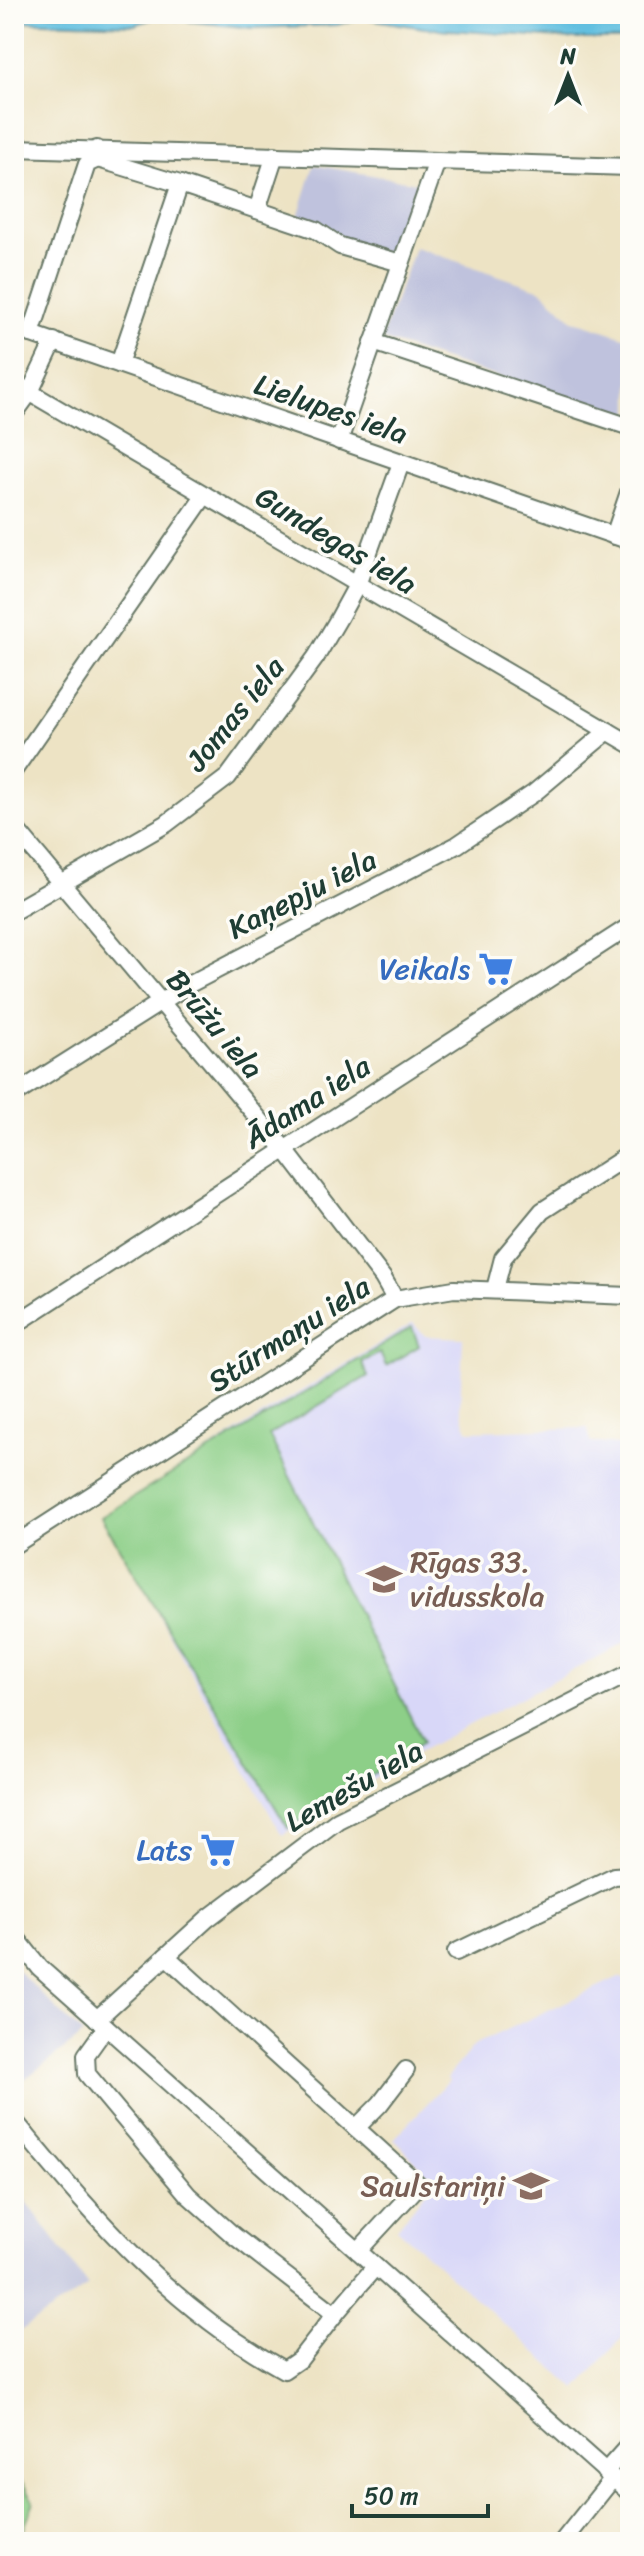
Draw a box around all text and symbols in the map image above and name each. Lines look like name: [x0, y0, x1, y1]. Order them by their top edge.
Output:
north arrow: [528, 36, 608, 116]
text: N: [559, 37, 576, 76]
street label: Lielupes iela: [247, 357, 415, 461]
street label: Gundegas iela: [244, 470, 428, 610]
street label: Jomas iela: [170, 643, 299, 785]
street label: Kaņepju iela: [218, 833, 386, 955]
place label: Veikals: [379, 942, 471, 996]
supermarket icon: Veikals: [477, 950, 515, 988]
street label: Brūžu iela: [152, 956, 278, 1092]
street label: Ādama iela: [231, 1040, 383, 1164]
street label: Stūrmaņu iela: [196, 1260, 382, 1407]
place label: Rīgas 33. vidusskola: [410, 1535, 545, 1623]
school or university icon: Rīgas 33. vidusskola: [365, 1560, 403, 1598]
street label: Lemešu iela: [274, 1724, 434, 1848]
place label: Lats: [136, 1823, 192, 1877]
supermarket icon: Lats: [199, 1831, 237, 1869]
place label: Saulstariņi: [360, 2159, 507, 2213]
school or university icon: Saulstariņi: [512, 2167, 550, 2205]
scale bar: [352, 2468, 488, 2518]
text: 50 m: [364, 2475, 419, 2517]

